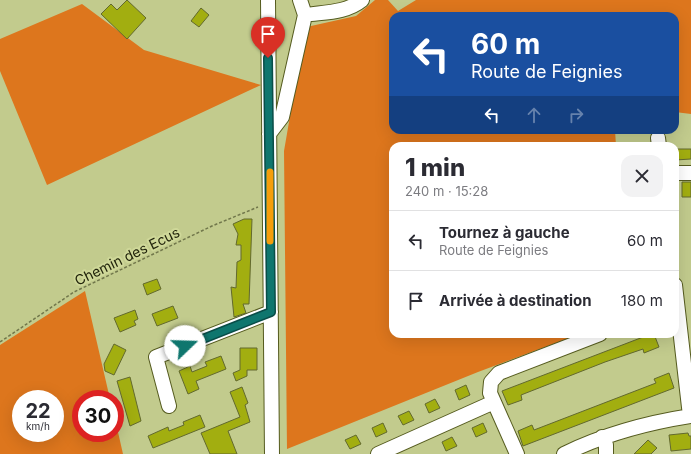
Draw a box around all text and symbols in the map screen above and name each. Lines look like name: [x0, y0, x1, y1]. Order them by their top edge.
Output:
pin: [251, 17, 285, 58]
icon: arrive: [257, 23, 279, 45]
text: 60 m: [471, 27, 540, 61]
icon: left: [405, 28, 457, 80]
text: Route de Feignies: [471, 61, 622, 82]
icon: left: [481, 104, 503, 126]
icon: ahead: [523, 104, 545, 126]
icon: right: [565, 104, 587, 126]
text: 1 min: [405, 153, 465, 182]
button: close: [621, 155, 663, 197]
text: 240 m · 15:28: [405, 183, 488, 199]
street label: Chemin des Ecus: [72, 223, 182, 289]
text: Tournez à gauche: [439, 223, 570, 242]
icon: left: [405, 230, 427, 252]
text: 60 m: [627, 231, 663, 250]
text: Route de Feignies: [439, 242, 548, 258]
icon: arrive: [405, 290, 427, 312]
text: Arrivée à destination: [439, 291, 592, 310]
text: 180 m: [621, 291, 663, 310]
position arrow: [164, 325, 206, 367]
speed limit sign: 30: [72, 390, 124, 442]
text: 22: [25, 399, 51, 423]
text: km/h: [26, 420, 50, 432]

